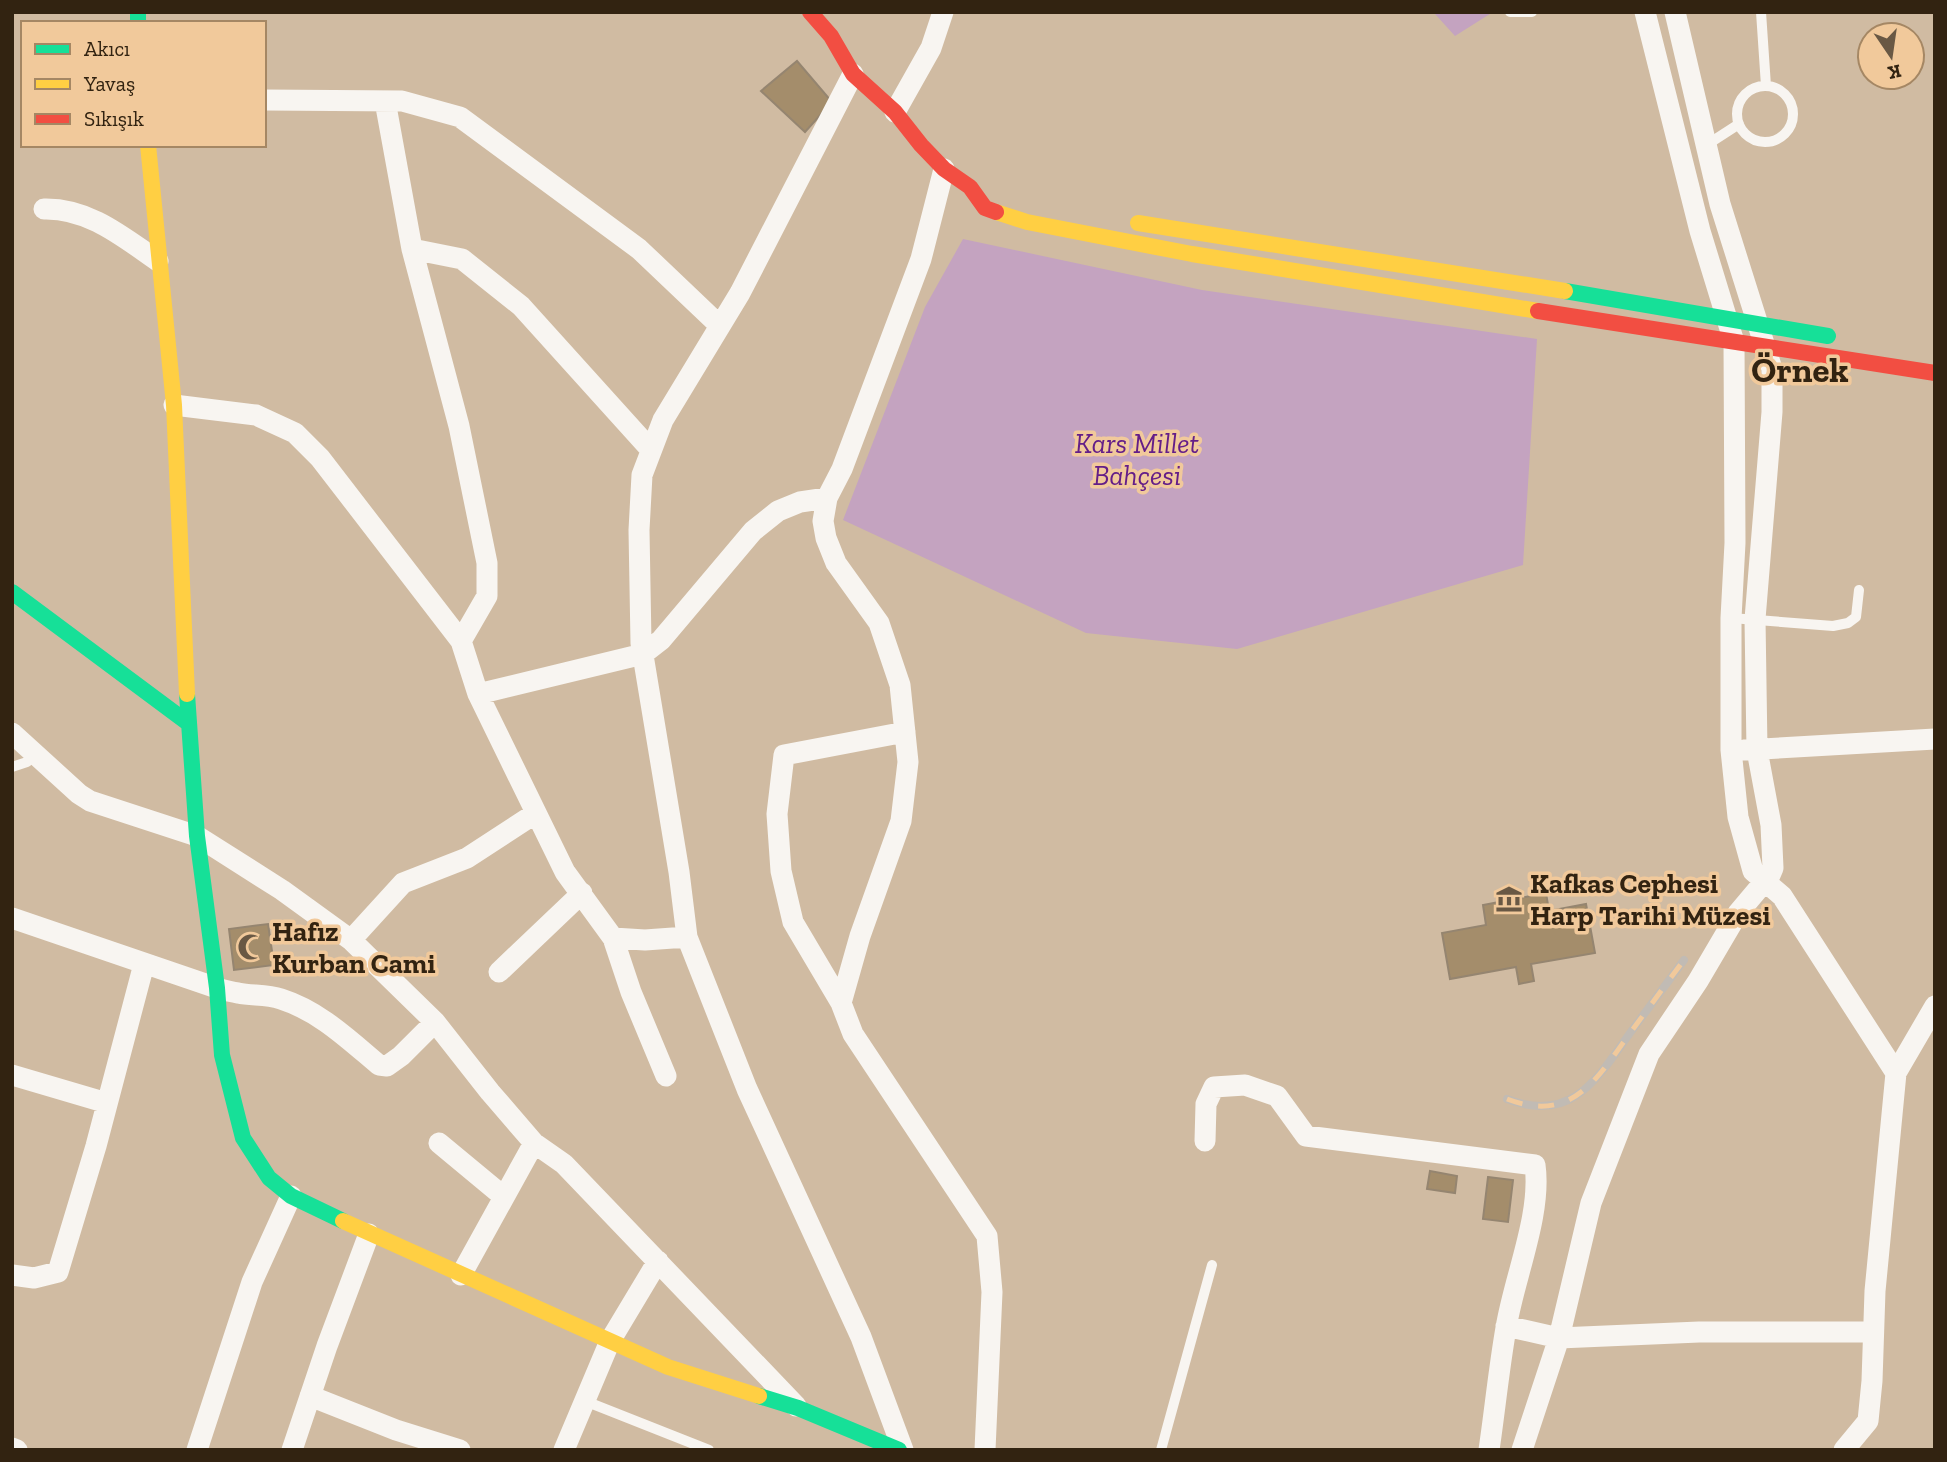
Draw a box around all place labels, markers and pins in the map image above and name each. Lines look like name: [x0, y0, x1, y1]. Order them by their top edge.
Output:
place label: Kafkas Cephesi Harp Tarihi Müzesi: [1530, 867, 1771, 932]
museum icon: Kafkas Cephesi Harp Tarihi Müzesi: [1494, 884, 1524, 914]
place label: Hafız Kurban Cami: [272, 915, 436, 980]
mosque icon: Hafız Kurban Cami: [236, 932, 266, 962]

